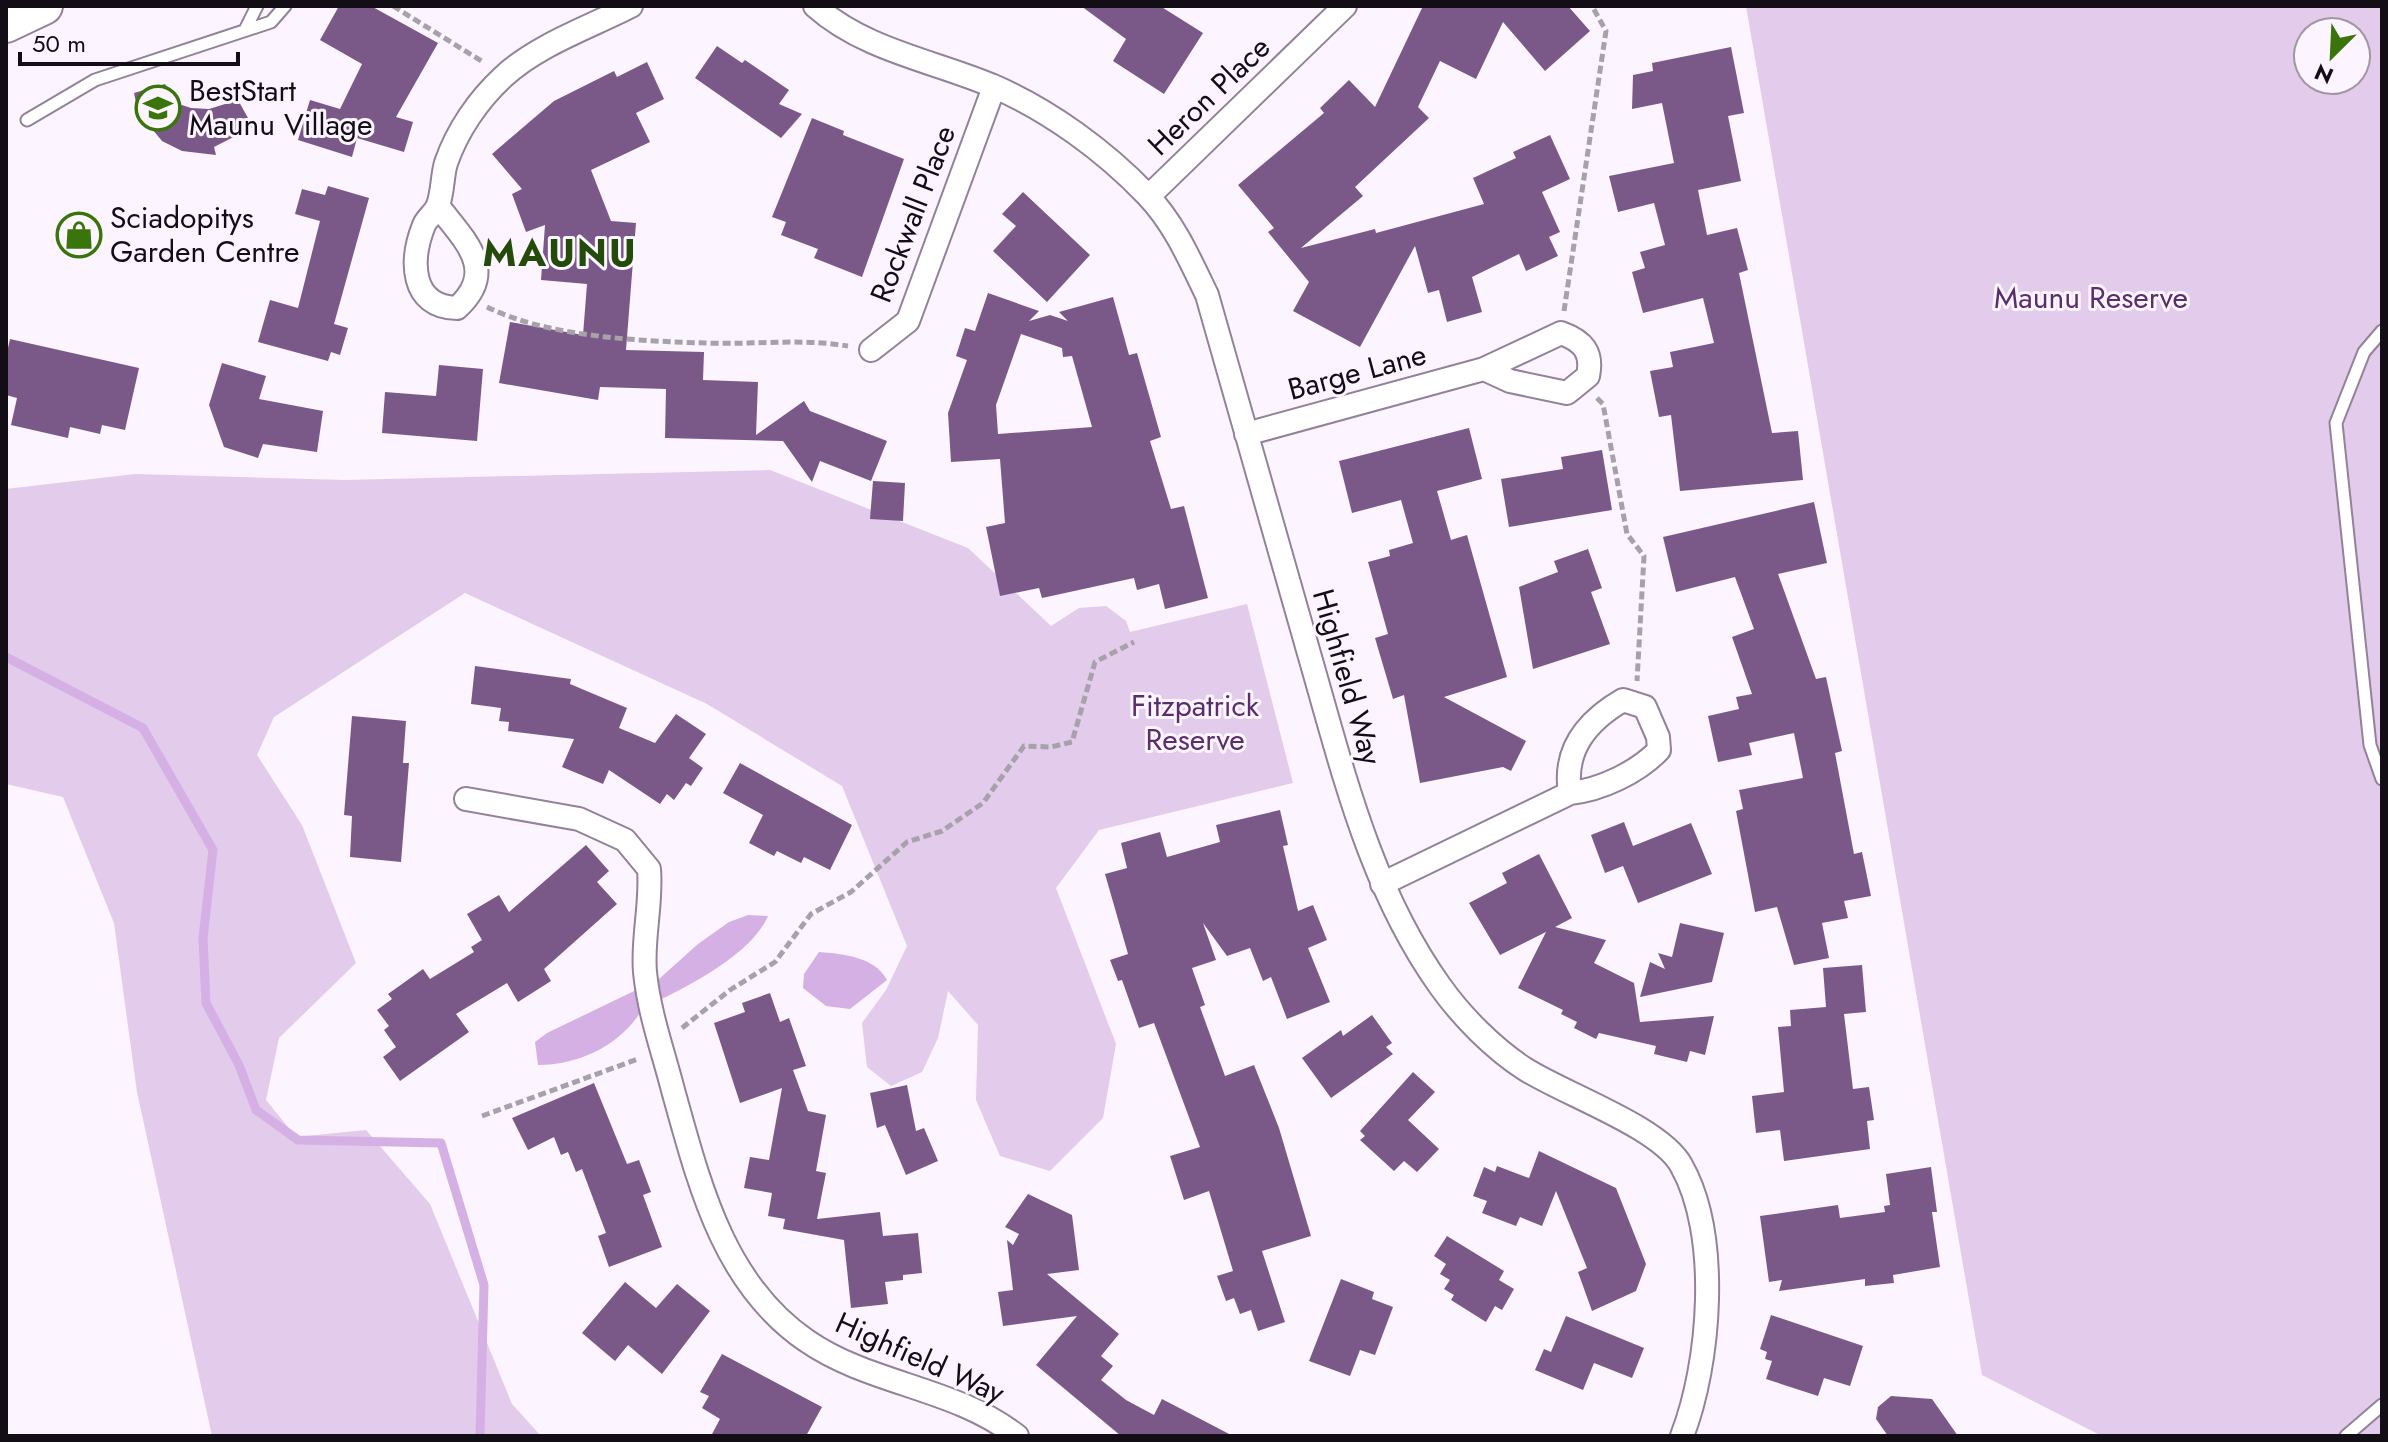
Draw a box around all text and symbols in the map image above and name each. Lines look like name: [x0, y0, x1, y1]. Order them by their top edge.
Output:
scale bar: [20, 16, 238, 66]
north arrow: [2292, 16, 2372, 96]
text: 50 m: [32, 26, 86, 61]
street label: Heron Place: [1138, 26, 1279, 165]
text: N: [2309, 56, 2338, 92]
place label: BestStart Maunu Village: [189, 69, 372, 146]
school or university icon: BestStart Maunu Village: [134, 84, 182, 132]
street label: Rockwall Place: [859, 119, 966, 309]
place label: Sciadopitys Garden Centre: [110, 196, 300, 273]
shop icon: Sciadopitys Garden Centre: [55, 211, 103, 259]
district label: MAUNU: [482, 225, 638, 280]
park label: Maunu Reserve: [1994, 276, 2188, 319]
street label: Barge Lane: [1283, 332, 1431, 411]
street label: Highfield Way: [1302, 584, 1393, 771]
park label: Fitzpatrick Reserve: [1131, 684, 1260, 761]
street label: Highfield Way: [829, 1301, 1012, 1414]

